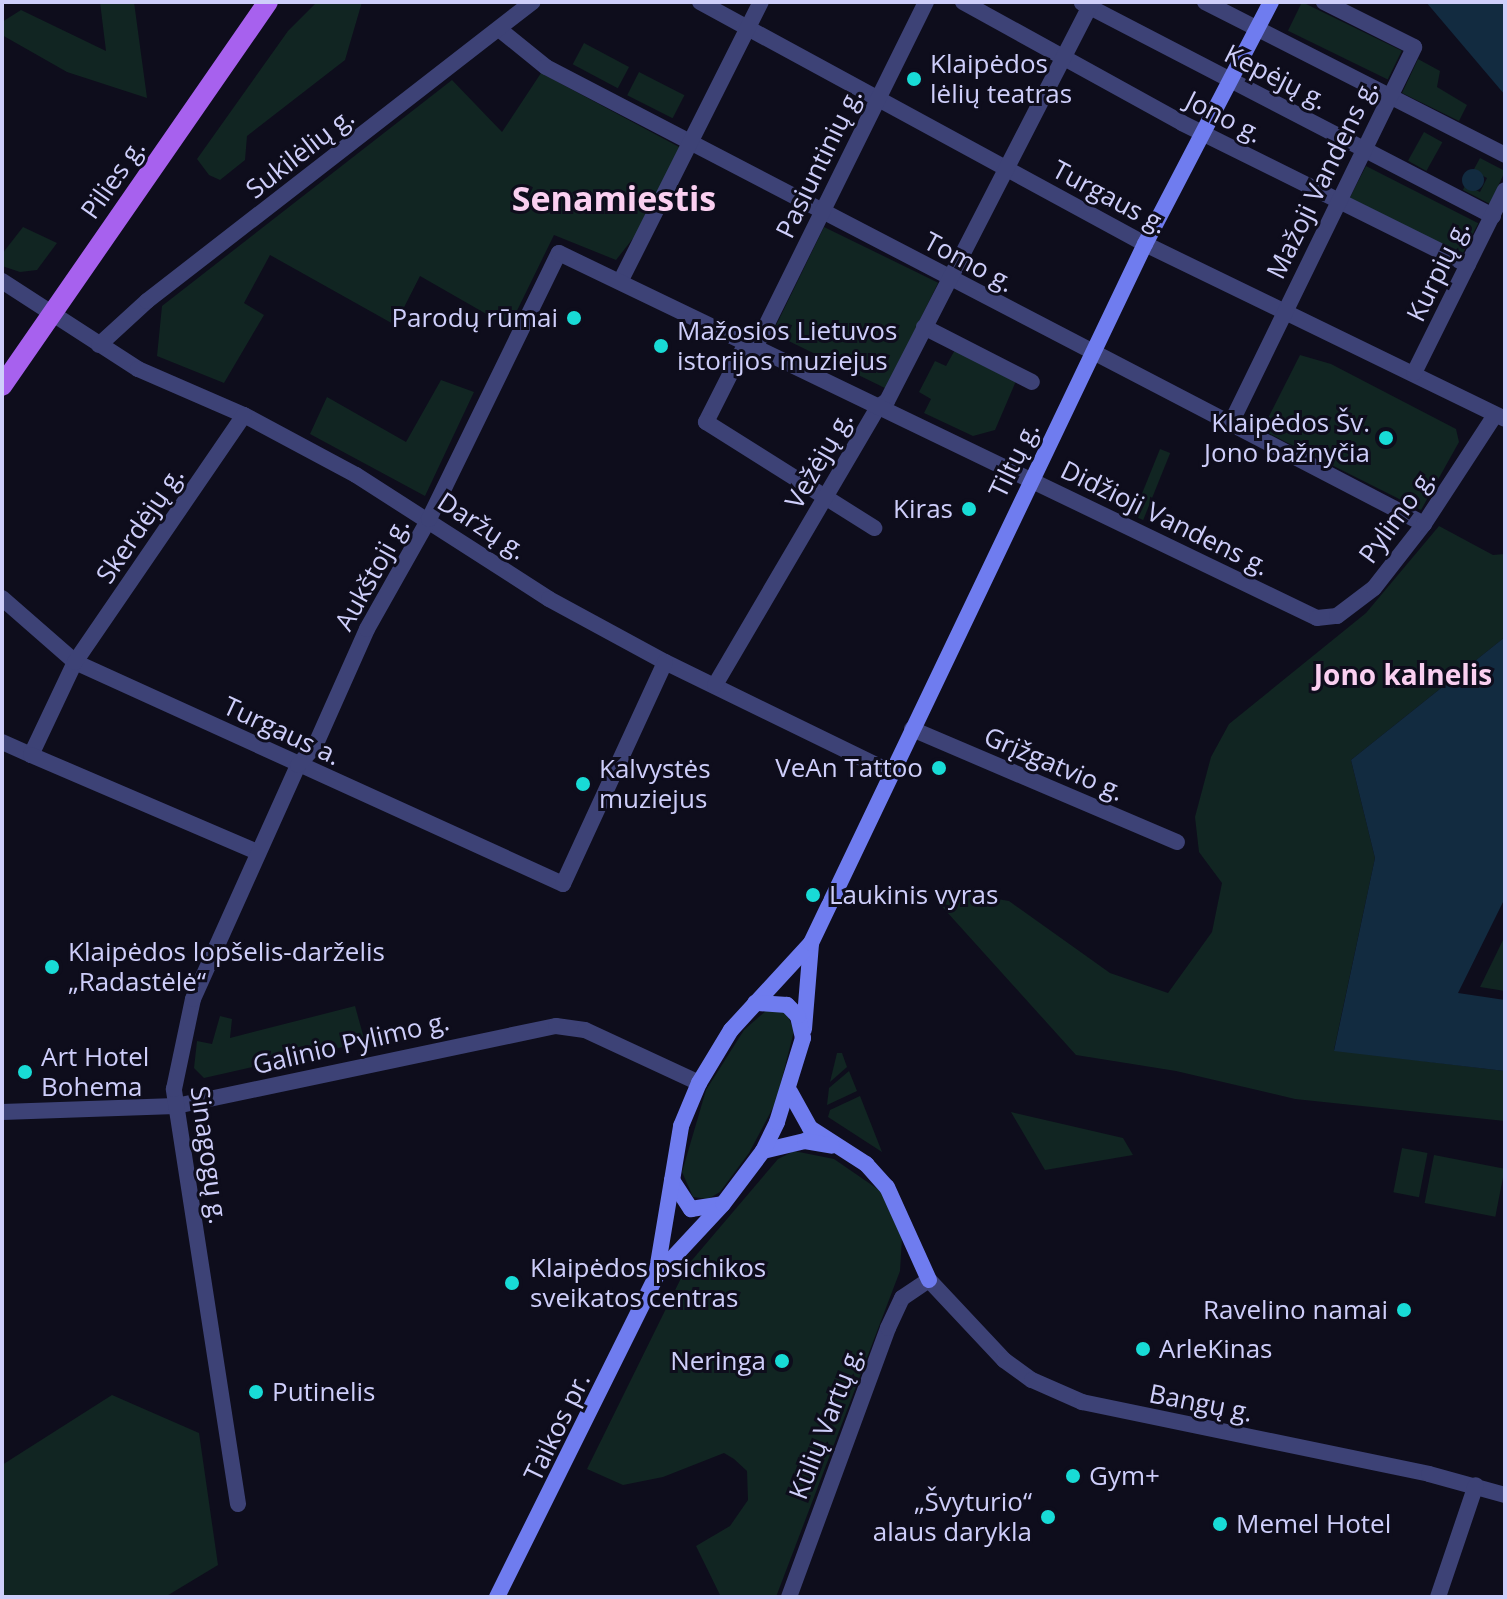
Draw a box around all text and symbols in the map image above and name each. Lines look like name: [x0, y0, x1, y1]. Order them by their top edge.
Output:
street label: Kepėjų g.: [1219, 38, 1333, 116]
place label: Klaipėdos lėlių teatras: [930, 48, 1072, 110]
marker: Klaipėdos lėlių teatras: [905, 70, 923, 88]
street label: Mažoji Vandens g.: [1260, 74, 1384, 284]
street label: Pasiuntinių g.: [769, 83, 869, 243]
street label: Jono g.: [1180, 85, 1268, 149]
street label: Sukilėlių g.: [240, 101, 360, 205]
street label: Pilies g.: [74, 133, 152, 225]
street label: Turgaus g.: [1047, 154, 1173, 240]
district label: Senamiestis: [512, 179, 716, 219]
street label: Kurpių g.: [1400, 215, 1476, 327]
street label: Tomo g.: [919, 225, 1019, 299]
place label: Parodų rūmai: [391, 302, 558, 334]
marker: Parodų rūmai: [565, 309, 583, 327]
place label: Mažosios Lietuvos istorijos muziejus: [677, 315, 897, 376]
marker: Mažosios Lietuvos istorijos muziejus: [652, 337, 670, 355]
street label: Vežėjų g.: [779, 406, 859, 514]
place label: Klaipėdos Šv. Jono bažnyčia: [1204, 407, 1370, 468]
street label: Tiltų g.: [982, 417, 1046, 503]
marker: Klaipėdos Šv. Jono bažnyčia: [1377, 429, 1395, 447]
street label: Didžioji Vandens g.: [1056, 454, 1274, 582]
street label: Skerdėjų g.: [90, 461, 190, 589]
street label: Pylimo g.: [1352, 463, 1442, 569]
street label: Daržų g.: [432, 486, 532, 566]
place label: Kiras: [893, 493, 953, 525]
marker: Kiras: [960, 500, 978, 518]
street label: Aukštoji g.: [328, 512, 416, 636]
district label: Jono kalnelis: [1314, 657, 1492, 691]
street label: Turgaus a.: [218, 690, 346, 772]
street label: Grįžgatvio g.: [979, 721, 1129, 807]
place label: VeAn Tattoo: [775, 752, 923, 784]
place label: Kalvystės muziejus: [599, 753, 711, 814]
marker: VeAn Tattoo: [930, 759, 948, 777]
marker: Kalvystės muziejus: [574, 775, 592, 793]
place label: Laukinis vyras: [829, 879, 998, 911]
marker: Laukinis vyras: [804, 886, 822, 904]
place label: Klaipėdos lopšelis-darželis „Radastėlė“: [68, 936, 385, 998]
marker: Klaipėdos lopšelis-darželis „Radastėlė“: [43, 958, 61, 976]
street label: Galinio Pylimo g.: [250, 1005, 452, 1081]
place label: Art Hotel Bohema: [41, 1041, 149, 1102]
marker: Art Hotel Bohema: [16, 1063, 34, 1081]
street label: Sinagogų g.: [184, 1084, 234, 1226]
place label: Klaipėdos psichikos sveikatos centras: [530, 1252, 766, 1314]
marker: Klaipėdos psichikos sveikatos centras: [501, 1272, 523, 1294]
place label: Ravelino namai: [1203, 1294, 1388, 1326]
marker: Ravelino namai: [1395, 1301, 1413, 1319]
place label: ArleKinas: [1159, 1333, 1272, 1365]
marker: ArleKinas: [1134, 1340, 1152, 1358]
street label: Kūlių Vartų g.: [783, 1342, 869, 1504]
place label: Neringa: [670, 1345, 766, 1377]
marker: Neringa: [773, 1352, 791, 1370]
street label: Taikos pr.: [517, 1368, 597, 1486]
place label: Putinelis: [272, 1376, 375, 1408]
street label: Bangų g.: [1147, 1378, 1255, 1428]
marker: Putinelis: [247, 1383, 265, 1401]
place label: Gym+: [1089, 1460, 1160, 1492]
marker: Gym+: [1064, 1467, 1082, 1485]
place label: „Švyturio“ alaus darykla: [873, 1486, 1032, 1548]
marker: „Švyturio“ alaus darykla: [1039, 1508, 1057, 1526]
place label: Memel Hotel: [1236, 1508, 1391, 1540]
marker: Memel Hotel: [1211, 1515, 1229, 1533]

